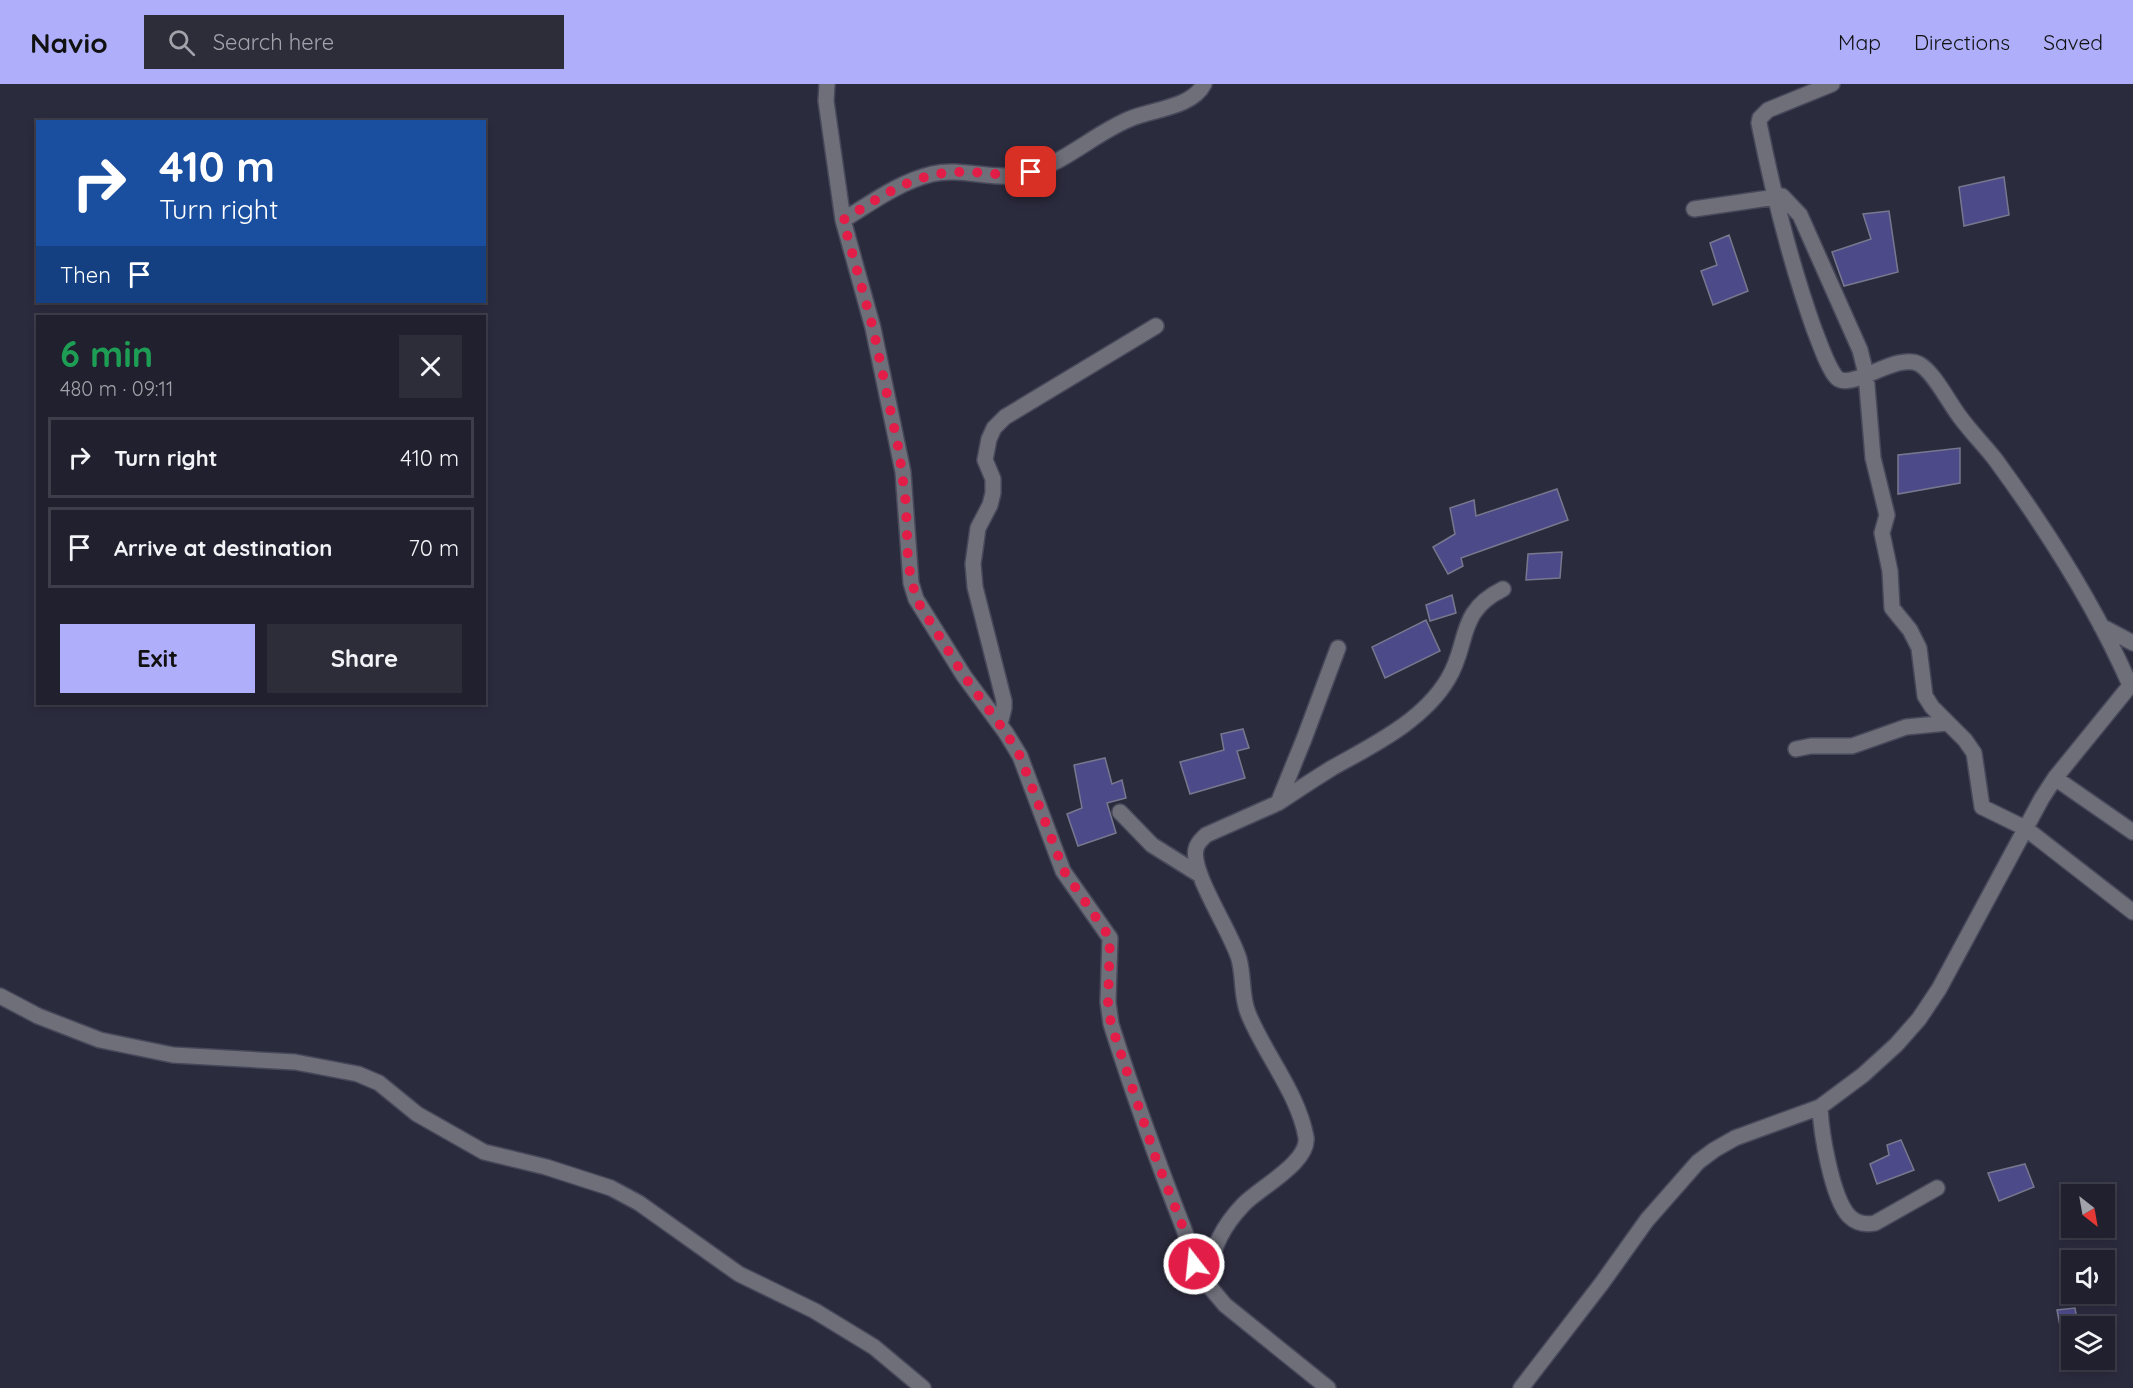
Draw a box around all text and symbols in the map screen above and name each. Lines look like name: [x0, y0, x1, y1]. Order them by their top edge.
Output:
search box: [144, 15, 564, 69]
text: Navio: [30, 25, 108, 60]
icon: search: [165, 26, 198, 59]
text: Search here: [213, 28, 334, 56]
text: Map: [1838, 29, 1881, 55]
text: Directions: [1914, 29, 2010, 55]
text: Saved: [2043, 29, 2103, 55]
text: 410 m: [159, 140, 275, 193]
icon: right: [60, 144, 138, 222]
pin: [1005, 146, 1056, 197]
icon: arrive: [1014, 155, 1047, 188]
text: Turn right: [159, 192, 278, 226]
icon: arrive: [123, 258, 156, 291]
text: Then: [60, 261, 111, 289]
text: 6 min: [60, 331, 153, 376]
button: close: [399, 335, 462, 398]
text: 480 m · 09:11: [60, 376, 173, 401]
icon: right: [63, 441, 96, 474]
text: Turn right: [114, 444, 218, 472]
text: 410 m: [400, 444, 459, 472]
icon: arrive: [63, 531, 96, 564]
text: Arrive at destination: [114, 534, 332, 562]
text: 70 m: [409, 534, 459, 562]
button: Exit: [60, 624, 255, 693]
button: Share: [267, 624, 462, 693]
north arrow: [2061, 1184, 2115, 1238]
map controls: [2061, 1184, 2115, 1370]
position arrow: [1162, 1232, 1226, 1296]
button: sound: [2061, 1250, 2115, 1304]
button: layers: [2061, 1316, 2115, 1370]

